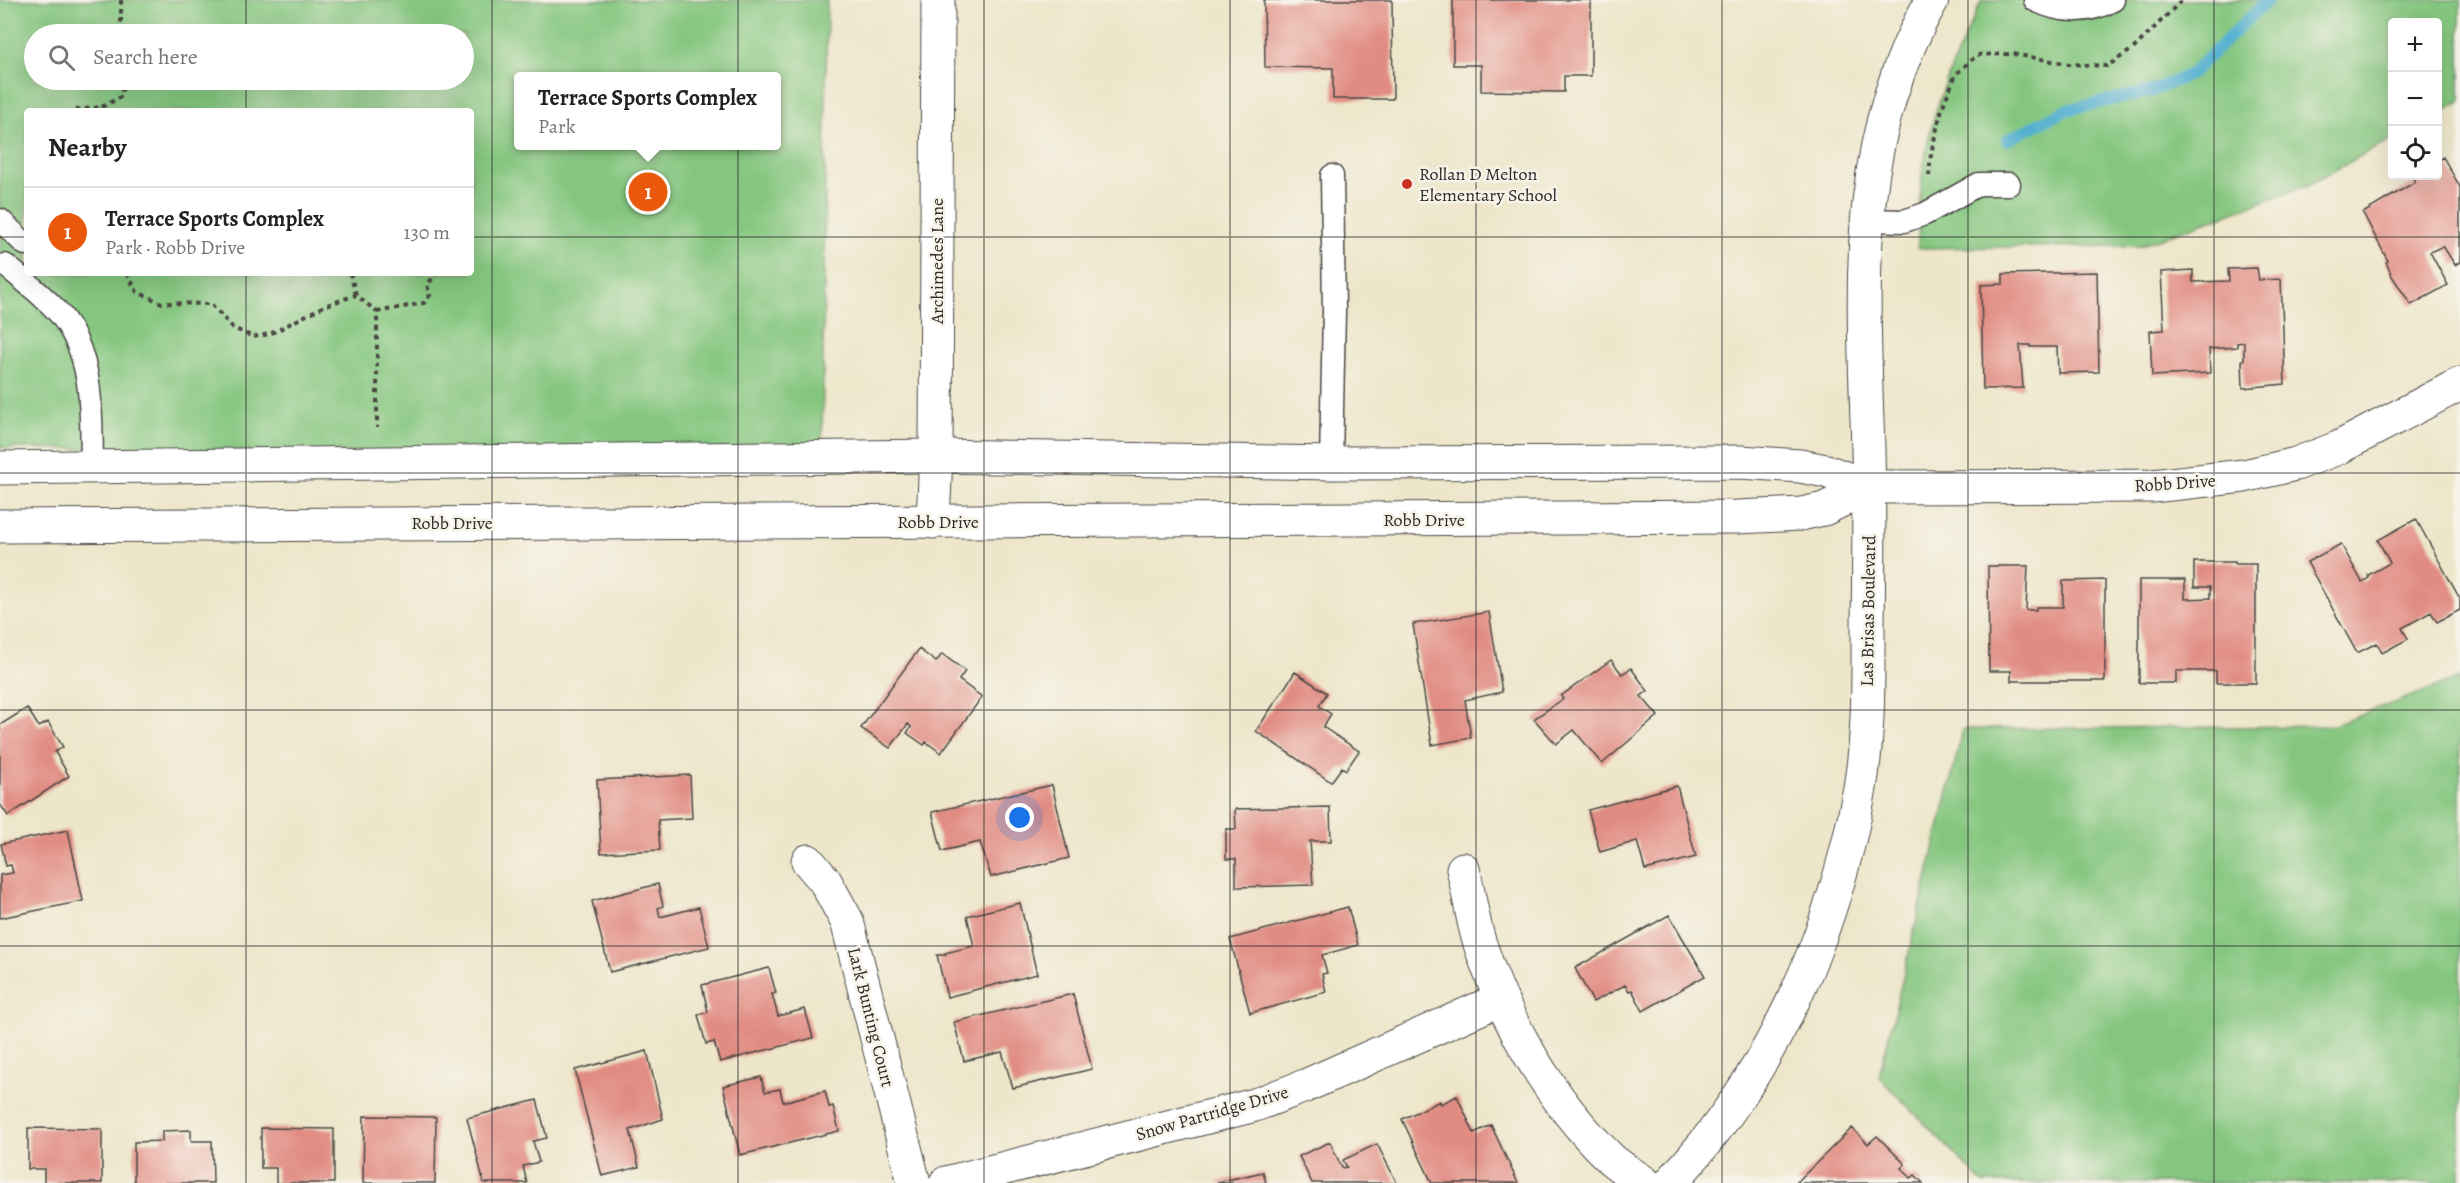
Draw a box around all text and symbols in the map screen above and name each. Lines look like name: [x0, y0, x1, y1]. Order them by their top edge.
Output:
map controls: [2388, 18, 2442, 180]
button: +: [2388, 18, 2442, 72]
search box: [24, 24, 474, 90]
icon: search: [45, 41, 78, 74]
text: Search here: [93, 42, 198, 72]
popup: [514, 72, 781, 150]
button: −: [2388, 72, 2442, 126]
text: Terrace Sports Complex: [538, 83, 757, 113]
text: Park: [538, 113, 576, 140]
button: locate: [2388, 126, 2442, 180]
text: Nearby: [48, 130, 127, 165]
place label: Rollan D Melton Elementary School: [1419, 162, 1557, 207]
pin: 1: [628, 170, 668, 214]
marker: Rollan D Melton Elementary School: [1400, 177, 1414, 191]
street label: Archimedes Lane: [925, 198, 949, 325]
text: Terrace Sports Complex: [105, 204, 324, 234]
text: 1: [64, 219, 71, 246]
text: 130 m: [404, 219, 450, 246]
text: Park · Robb Drive: [105, 234, 245, 261]
street label: Robb Drive: [2133, 468, 2217, 498]
street label: Robb Drive: [1383, 508, 1465, 532]
street label: Robb Drive: [897, 510, 979, 534]
street label: Robb Drive: [411, 511, 493, 535]
street label: Las Brisas Boulevard: [1855, 535, 1881, 687]
your location: [1005, 803, 1034, 832]
street label: Lark Bunting Court: [842, 945, 900, 1089]
street label: Snow Partridge Drive: [1133, 1080, 1291, 1146]

